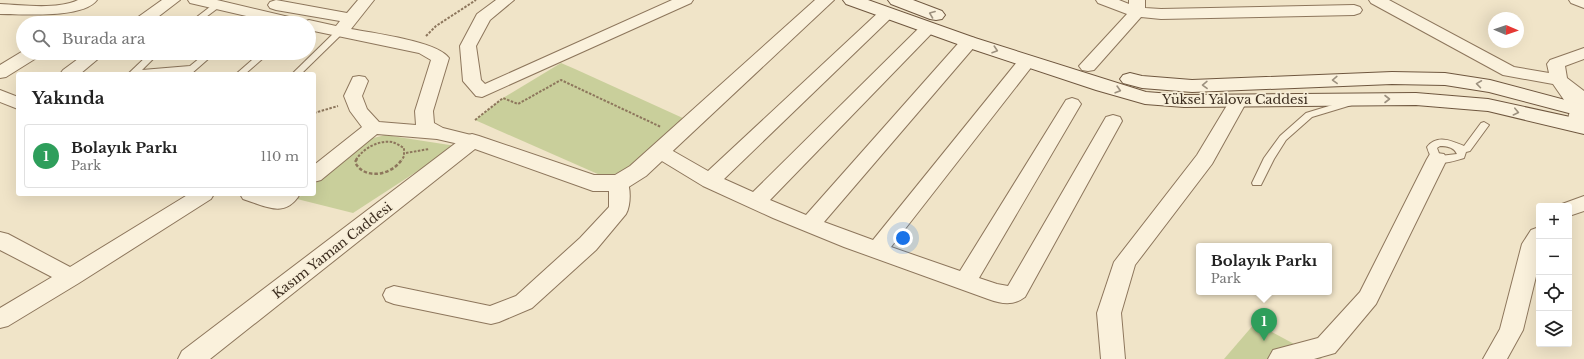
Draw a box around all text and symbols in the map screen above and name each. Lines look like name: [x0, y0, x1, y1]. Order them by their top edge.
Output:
one-way arrow: [929, 10, 936, 18]
north arrow: [1488, 12, 1524, 48]
search box: [16, 16, 316, 60]
icon: search: [30, 27, 52, 49]
text: Burada ara: [62, 29, 145, 48]
one-way arrow: [991, 46, 998, 54]
one-way arrow: [1332, 76, 1338, 85]
one-way arrow: [1475, 80, 1482, 89]
one-way arrow: [1202, 81, 1208, 89]
one-way arrow: [1115, 85, 1122, 94]
text: Yakında: [32, 88, 104, 109]
street label: Yüksel Yalova Caddesi: [1161, 91, 1308, 108]
one-way arrow: [1384, 95, 1390, 103]
one-way arrow: [1513, 107, 1519, 115]
text: Bolayık Parkı: [71, 138, 177, 157]
text: 1: [43, 148, 49, 165]
text: 110 m: [260, 148, 299, 165]
text: Park: [71, 157, 101, 174]
street label: Kasım Yaman Caddesi: [269, 198, 396, 302]
map controls: [1536, 203, 1572, 347]
button: +: [1536, 203, 1572, 239]
your location: [893, 228, 913, 248]
button: −: [1536, 239, 1572, 275]
popup: [1196, 243, 1332, 295]
text: Bolayık Parkı: [1211, 251, 1317, 270]
text: Park: [1211, 270, 1241, 287]
button: locate: [1536, 275, 1572, 311]
pin: 1: [1251, 308, 1277, 341]
button: layers: [1536, 311, 1572, 347]

